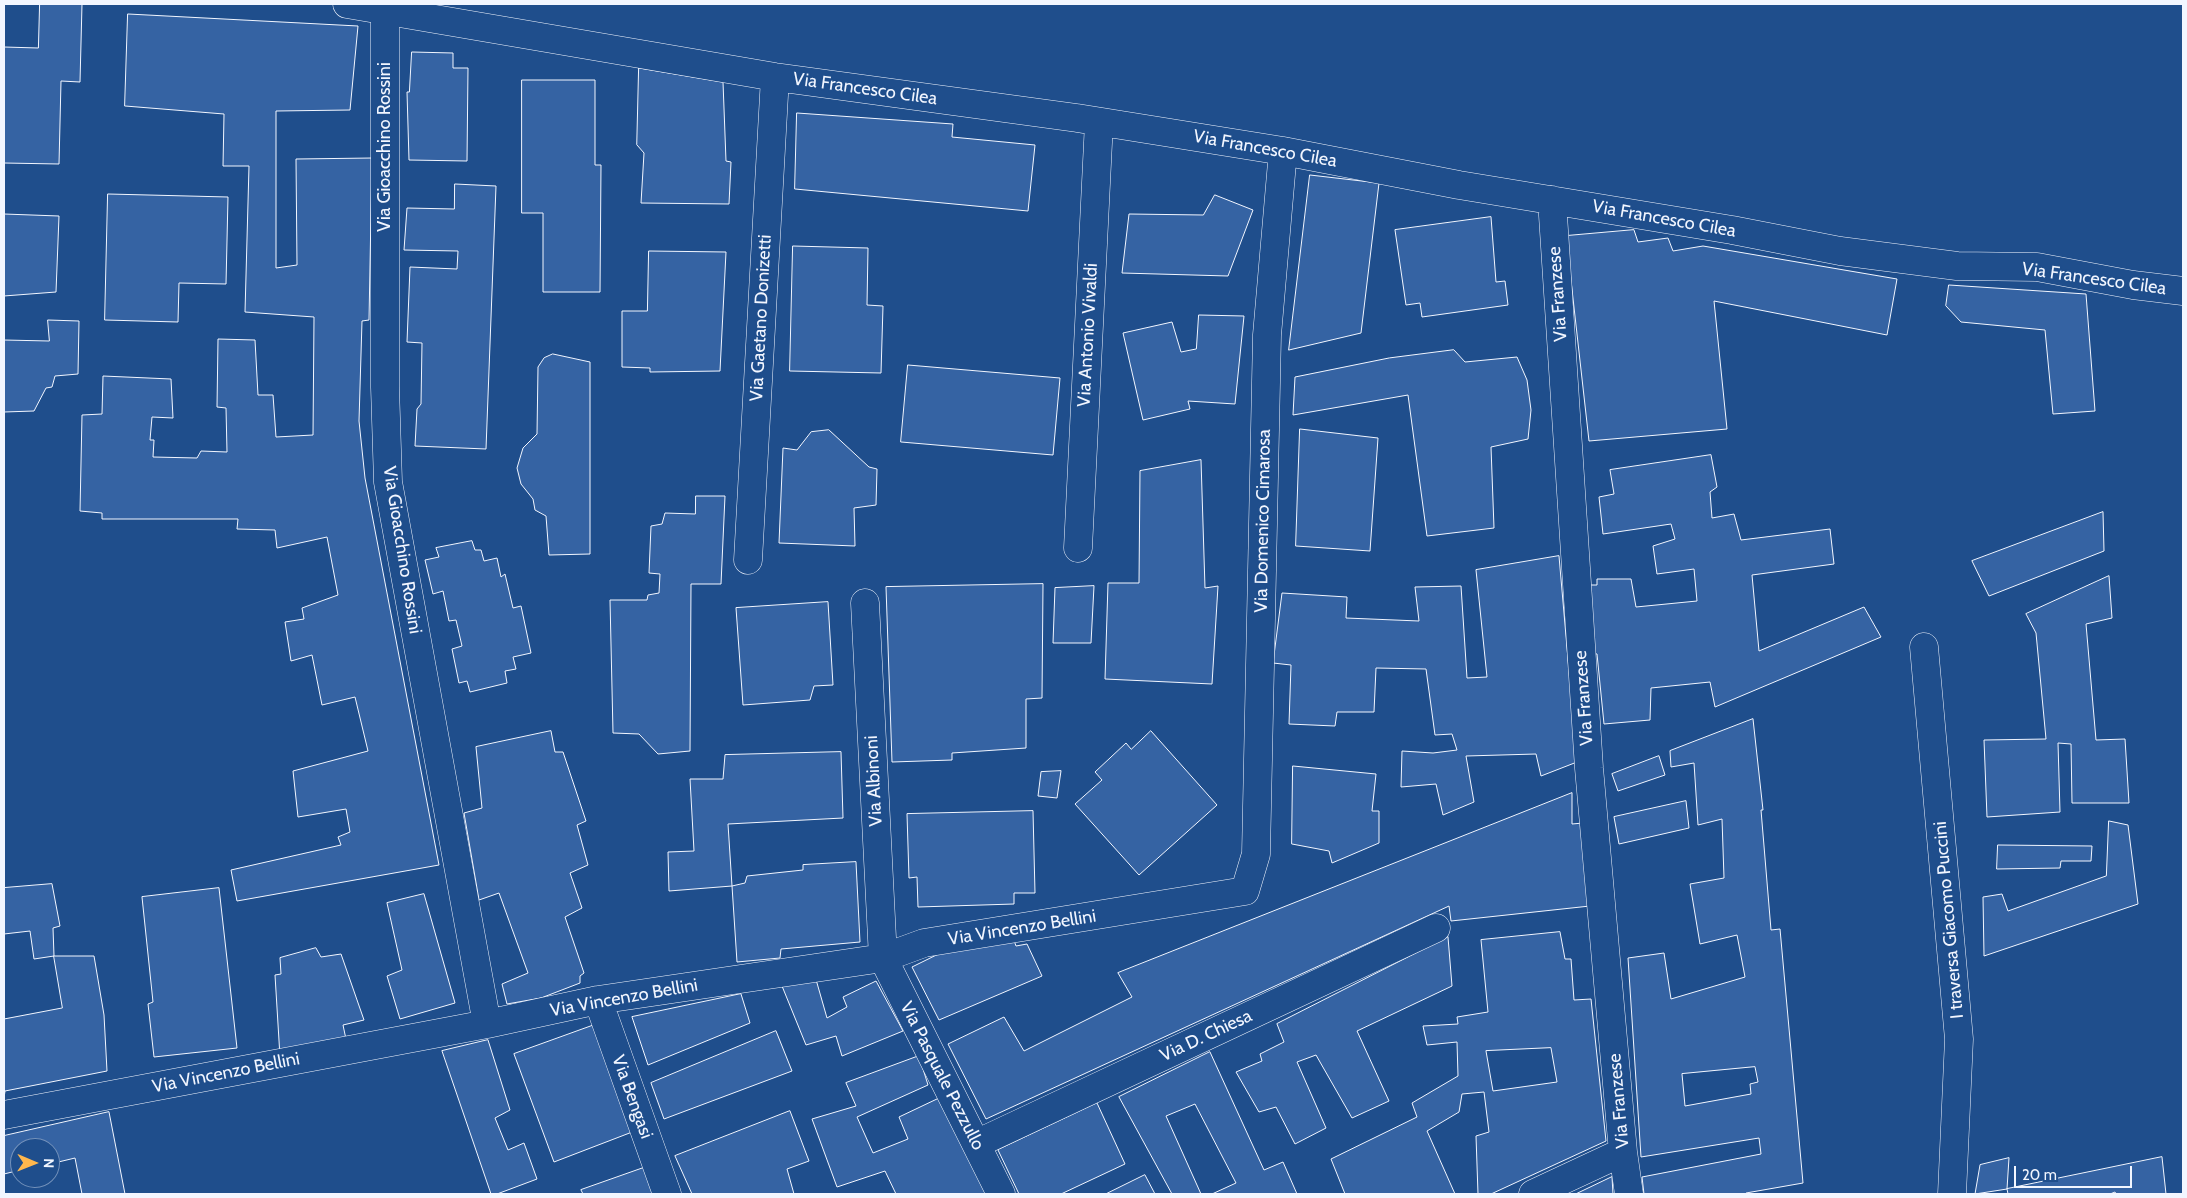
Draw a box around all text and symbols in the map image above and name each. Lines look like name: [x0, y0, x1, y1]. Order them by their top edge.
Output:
street label: Via Gioacchino Rossini: [374, 62, 396, 232]
street label: Via Francesco Cilea: [792, 68, 938, 110]
street label: Via Francesco Cilea: [1192, 126, 1338, 172]
street label: Via Francesco Cilea: [1591, 196, 1737, 242]
street label: Via Gaetano Donizetti: [746, 234, 776, 402]
street label: Via Franzese: [1544, 246, 1572, 342]
street label: Via Francesco Cilea: [2021, 258, 2167, 300]
street label: Via Antonio Vivaldi: [1073, 263, 1103, 407]
street label: Via Domenico Cimarosa: [1251, 429, 1275, 613]
street label: Via Gioacchino Rossini: [378, 465, 426, 635]
street label: Via Franzese: [1570, 650, 1598, 746]
street label: Via Albinoni: [861, 735, 887, 827]
street label: I traversa Giacomo Puccini: [1930, 820, 1968, 1020]
street label: Via Vincenzo Bellini: [946, 906, 1098, 950]
street label: Via Vincenzo Bellini: [548, 974, 700, 1022]
street label: Via Pasquale Pezzullo: [895, 998, 989, 1154]
street label: Via D. Chiesa: [1157, 1005, 1255, 1067]
street label: Via Vincenzo Bellini: [150, 1048, 302, 1098]
street label: Via Bengasi: [607, 1052, 657, 1142]
street label: Via Franzese: [1604, 1053, 1634, 1149]
north arrow: [10, 1138, 60, 1188]
scale bar: [2017, 1156, 2134, 1188]
text: N: [40, 1158, 58, 1168]
text: 20 m: [2022, 1166, 2057, 1184]

